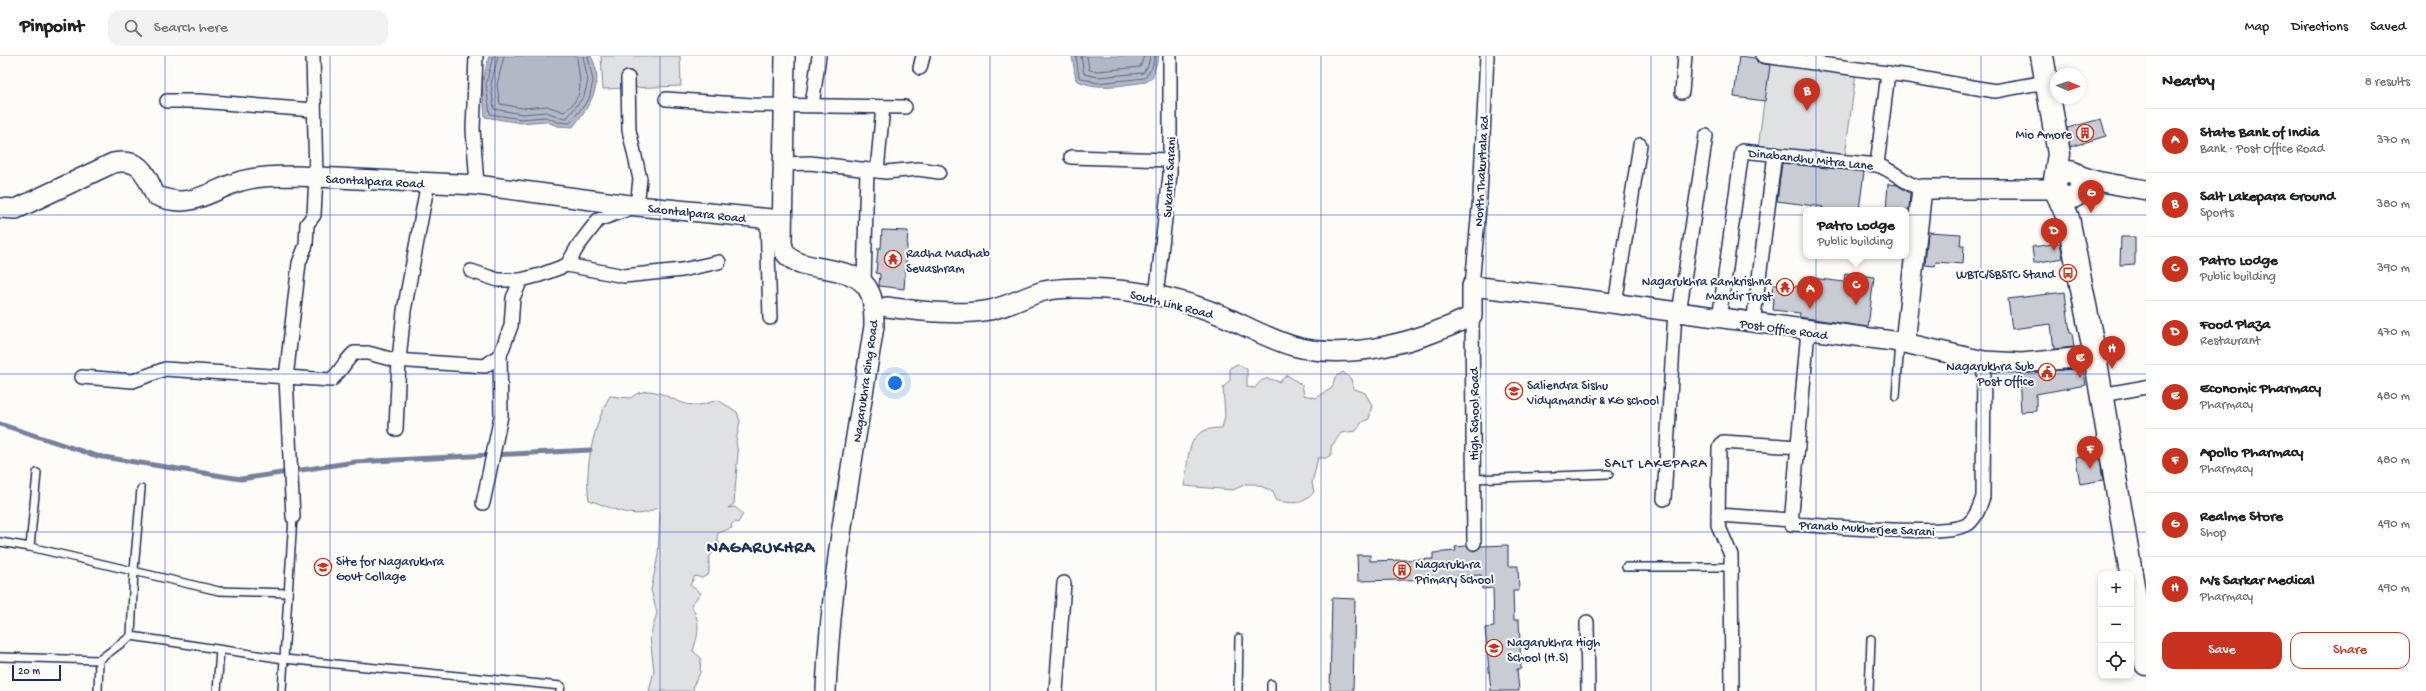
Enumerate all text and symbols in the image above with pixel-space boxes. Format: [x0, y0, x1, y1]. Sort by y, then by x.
search box [108, 10, 388, 46]
text: Pinpoint [20, 16, 84, 39]
icon: search [122, 17, 144, 39]
text: Search here [154, 19, 228, 37]
text: Map [2245, 19, 2269, 36]
text: Directions [2291, 19, 2348, 36]
text: Saved [2370, 19, 2406, 36]
north arrow [2050, 68, 2086, 104]
text: Nearby [2162, 72, 2215, 92]
text: 8 results [2365, 75, 2410, 90]
pin: B [1794, 78, 1820, 111]
street label: North Thakurtala Rd [1472, 114, 1493, 227]
building icon: Mio Amore [2075, 123, 2095, 143]
text: State Bank of India [2200, 124, 2319, 142]
place label: Mio Amore [2015, 128, 2072, 143]
text: A [2171, 133, 2179, 148]
text: 370 m [2377, 133, 2410, 148]
street label: Sukanta Sarani [1161, 136, 1180, 218]
text: Bank · Post Office Road [2200, 142, 2324, 157]
street label: Dinabandhu Mitra Lane [1746, 146, 1874, 175]
street label: Saontalpara Road [325, 172, 426, 193]
pin: G [2078, 180, 2104, 213]
text: Salt Lakepara Ground [2200, 188, 2335, 206]
text: B [2172, 197, 2178, 212]
text: 380 m [2376, 197, 2410, 212]
street label: Saontalpara Road [647, 202, 748, 227]
text: Sports [2200, 206, 2234, 221]
popup [1803, 207, 1909, 259]
text: Patro Lodge [1817, 217, 1895, 235]
pin: D [2041, 218, 2067, 251]
text: Public building [1817, 235, 1893, 250]
place label: Radha Madhab Sevashram [906, 247, 990, 277]
temple icon: Radha Madhab Sevashram [883, 249, 903, 269]
text: Patro Lodge [2200, 252, 2278, 270]
text: C [2171, 261, 2179, 276]
text: 390 m [2377, 261, 2410, 276]
bus stop icon: WBTC/SBSTC Stand [2058, 263, 2078, 283]
place label: WBTC/SBSTC Stand [1956, 268, 2056, 283]
text: Public building [2200, 270, 2276, 285]
pin: C [1843, 272, 1869, 305]
place label: Nagarukhra Ramkrishna Mandir Trust [1642, 275, 1774, 305]
pin: A [1797, 276, 1823, 309]
temple icon: Nagarukhra Ramkrishna Mandir Trust [1775, 277, 1795, 297]
street label: South Link Road [1128, 288, 1216, 323]
text: Food Plaza [2200, 316, 2270, 334]
street label: Post Office Road [1738, 317, 1830, 344]
street label: Nagarukhra Ring Road [850, 318, 883, 443]
text: D [2171, 325, 2179, 340]
text: 470 m [2377, 325, 2410, 340]
text: Restaurant [2200, 334, 2260, 349]
pin: H [2099, 336, 2125, 369]
pin: E [2067, 345, 2093, 378]
place label: Nagarukhra Sub Post Office [1946, 360, 2034, 390]
public building icon: Nagarukhra Sub Post Office [2037, 362, 2057, 382]
street label: High School Road [1468, 366, 1483, 460]
your location [885, 373, 905, 393]
place label: Saliendra Sishu Vidyamandir & KG school [1526, 379, 1659, 409]
text: Economic Pharmacy [2200, 380, 2321, 398]
school or university icon: Saliendra Sishu Vidyamandir & KG school [1504, 381, 1524, 401]
text: E [2171, 389, 2179, 404]
text: 480 m [2377, 389, 2410, 404]
text: Pharmacy [2200, 398, 2253, 413]
pin: F [2077, 436, 2103, 469]
text: Apollo Pharmacy [2200, 444, 2303, 462]
text: F [2172, 453, 2178, 468]
text: 480 m [2377, 453, 2410, 468]
district label: SALT LAKEPARA [1605, 456, 1707, 473]
text: Pharmacy [2200, 462, 2253, 477]
text: Realme Store [2200, 508, 2283, 526]
text: G [2171, 517, 2179, 532]
text: 490 m [2378, 517, 2410, 532]
street label: Pranab Mukherjee Sarani [1798, 518, 1935, 541]
text: Shop [2200, 526, 2226, 541]
district label: NAGARUKHRA [707, 539, 816, 559]
place label: Site for Nagarukhra Govt Collage [336, 555, 445, 585]
school or university icon: Site for Nagarukhra Govt Collage [313, 557, 333, 577]
place label: Nagarukhra Primary School [1414, 558, 1494, 588]
building icon: Nagarukhra Primary School [1392, 560, 1412, 580]
map controls [2098, 571, 2134, 679]
button: + [2098, 571, 2134, 607]
text: M/s Sarkar Medical [2200, 572, 2314, 590]
text: H [2171, 581, 2179, 596]
text: 490 m [2378, 581, 2410, 596]
text: Pharmacy [2200, 590, 2253, 605]
button: − [2098, 607, 2134, 643]
button: Save [2162, 632, 2282, 669]
button: Share [2290, 632, 2410, 669]
place label: Nagarukhra High School (H.S) [1507, 636, 1600, 666]
school or university icon: Nagarukhra High School (H.S) [1484, 638, 1504, 658]
button: locate [2098, 643, 2134, 679]
scale bar [12, 663, 61, 682]
text: 20 m [18, 666, 40, 678]

